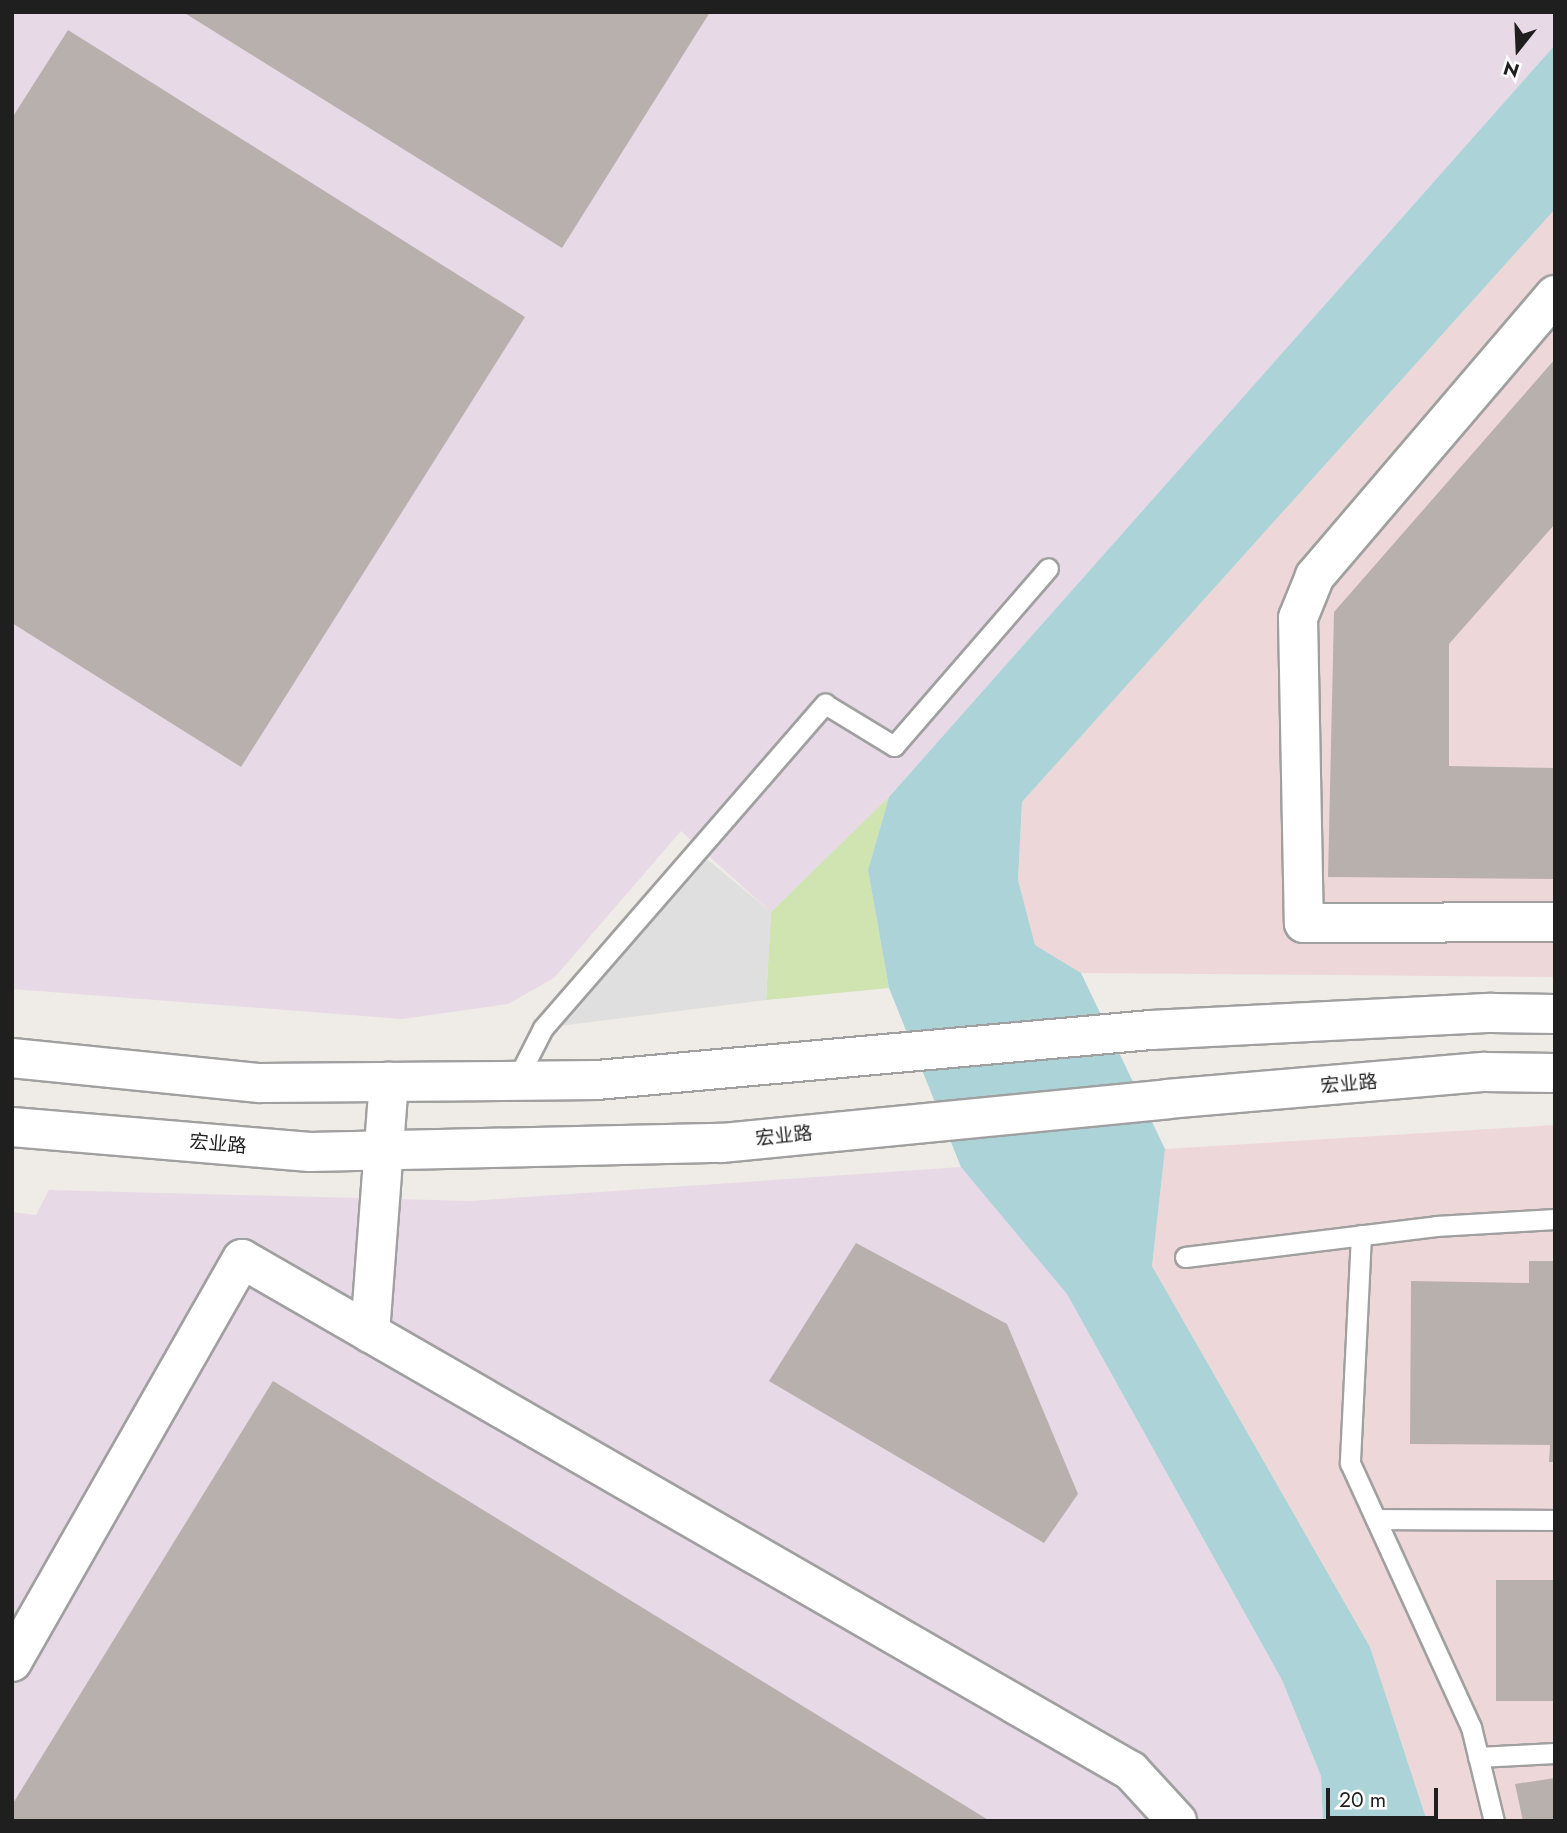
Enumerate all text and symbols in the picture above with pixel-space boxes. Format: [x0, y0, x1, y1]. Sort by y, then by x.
north arrow [1483, 14, 1553, 84]
text: N [1500, 54, 1523, 85]
street label: 宏业路 [1320, 1070, 1378, 1098]
street label: 宏业路 [754, 1122, 814, 1150]
street label: 宏业路 [189, 1130, 247, 1158]
scale bar [1329, 1773, 1441, 1817]
text: 20 m [1339, 1785, 1386, 1815]

